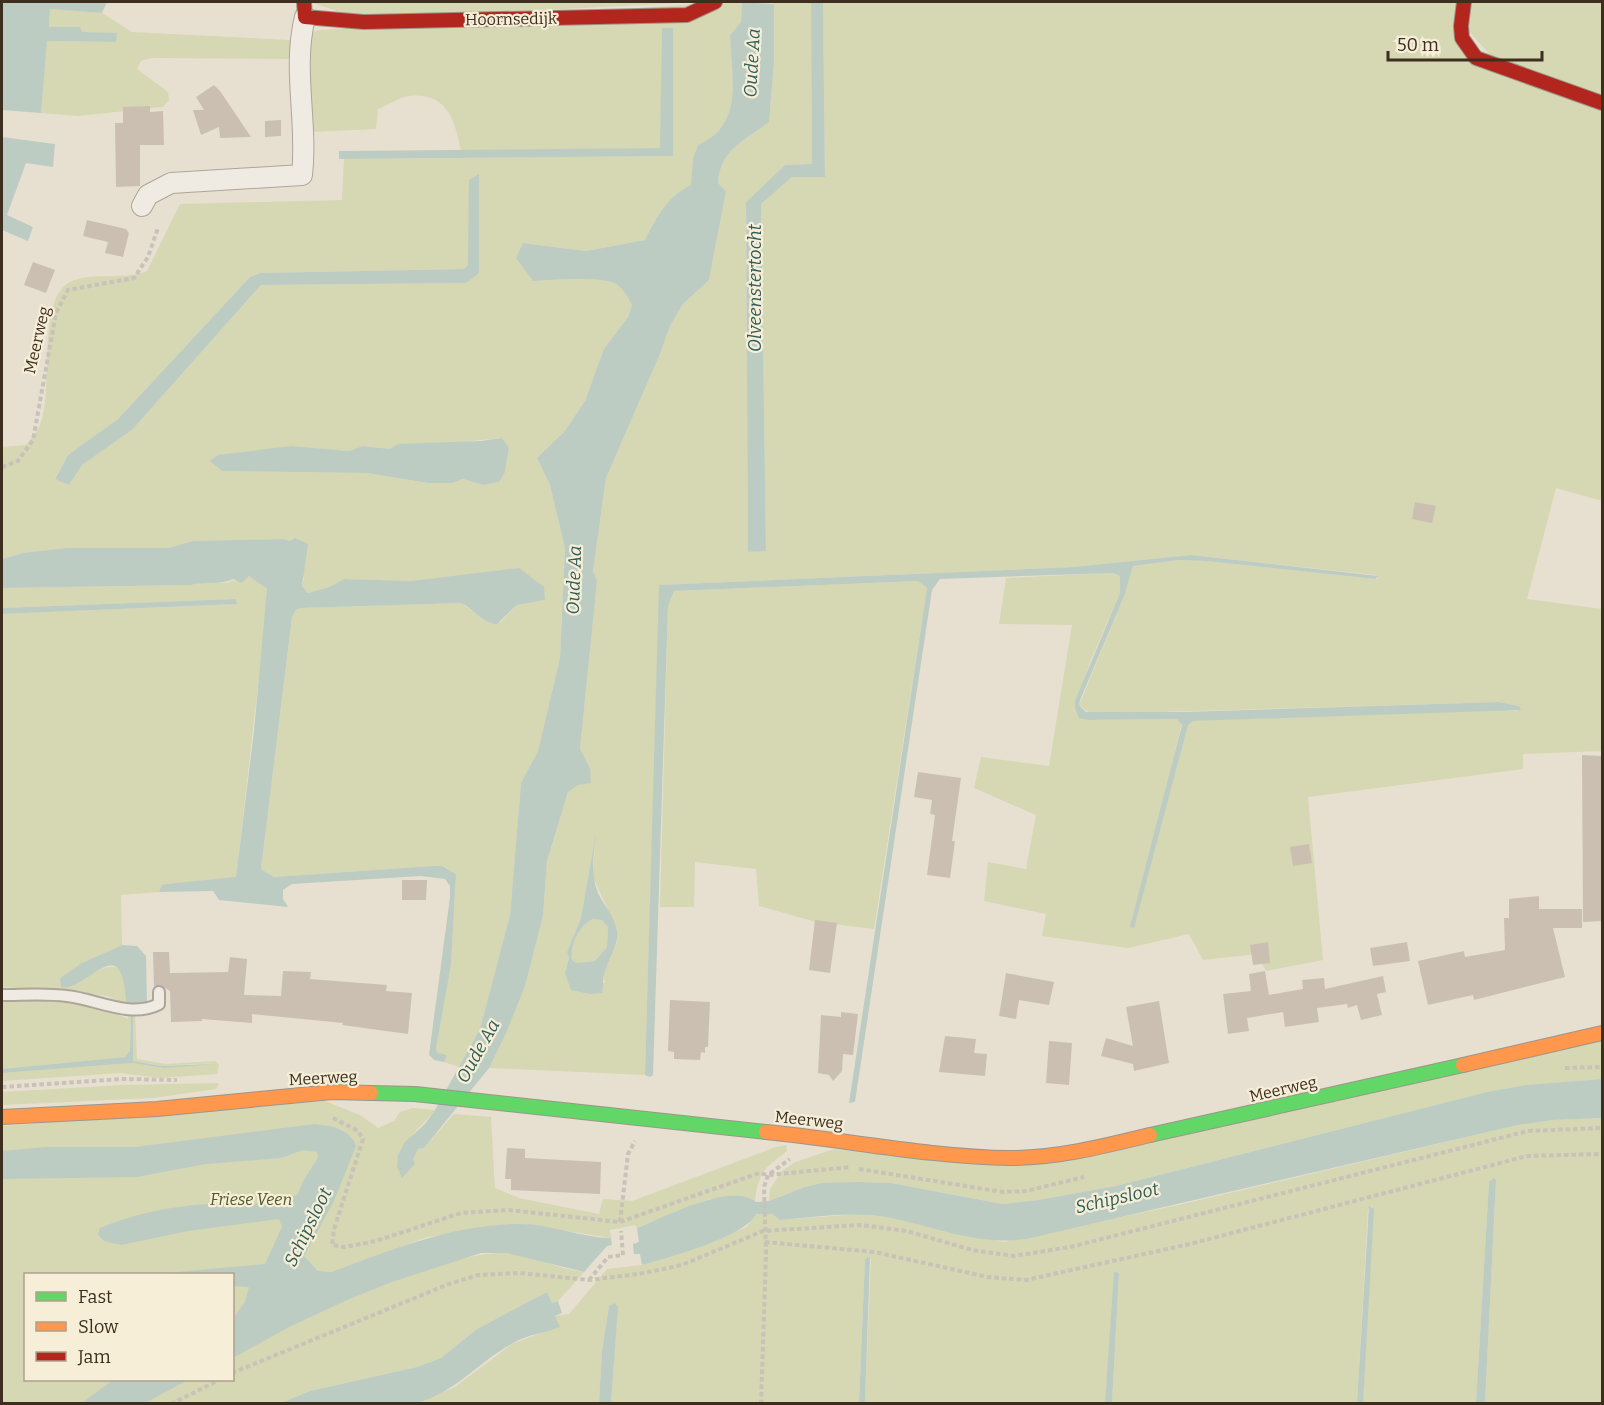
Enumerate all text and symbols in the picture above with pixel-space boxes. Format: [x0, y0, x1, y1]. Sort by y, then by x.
street label: Hoornsedijk [465, 9, 557, 29]
scale bar [1388, 24, 1542, 62]
water label: Oude Aa [739, 28, 765, 98]
text: 50 m [1397, 34, 1439, 56]
water label: Olveenstertocht [744, 223, 766, 352]
street label: Meerweg [20, 304, 54, 376]
water label: Oude Aa [562, 545, 586, 615]
water label: Oude Aa [452, 1015, 504, 1087]
street label: Meerweg [288, 1067, 358, 1089]
street label: Meerweg [1247, 1072, 1319, 1106]
street label: Meerweg [774, 1107, 844, 1133]
water label: Schipsloot [1073, 1178, 1161, 1218]
water label: Schipsloot [280, 1184, 337, 1270]
park label: Friese Veen [210, 1190, 292, 1209]
legend [24, 1273, 234, 1381]
text: Fast [78, 1286, 113, 1308]
text: Slow [78, 1316, 119, 1338]
text: Jam [77, 1346, 111, 1368]

